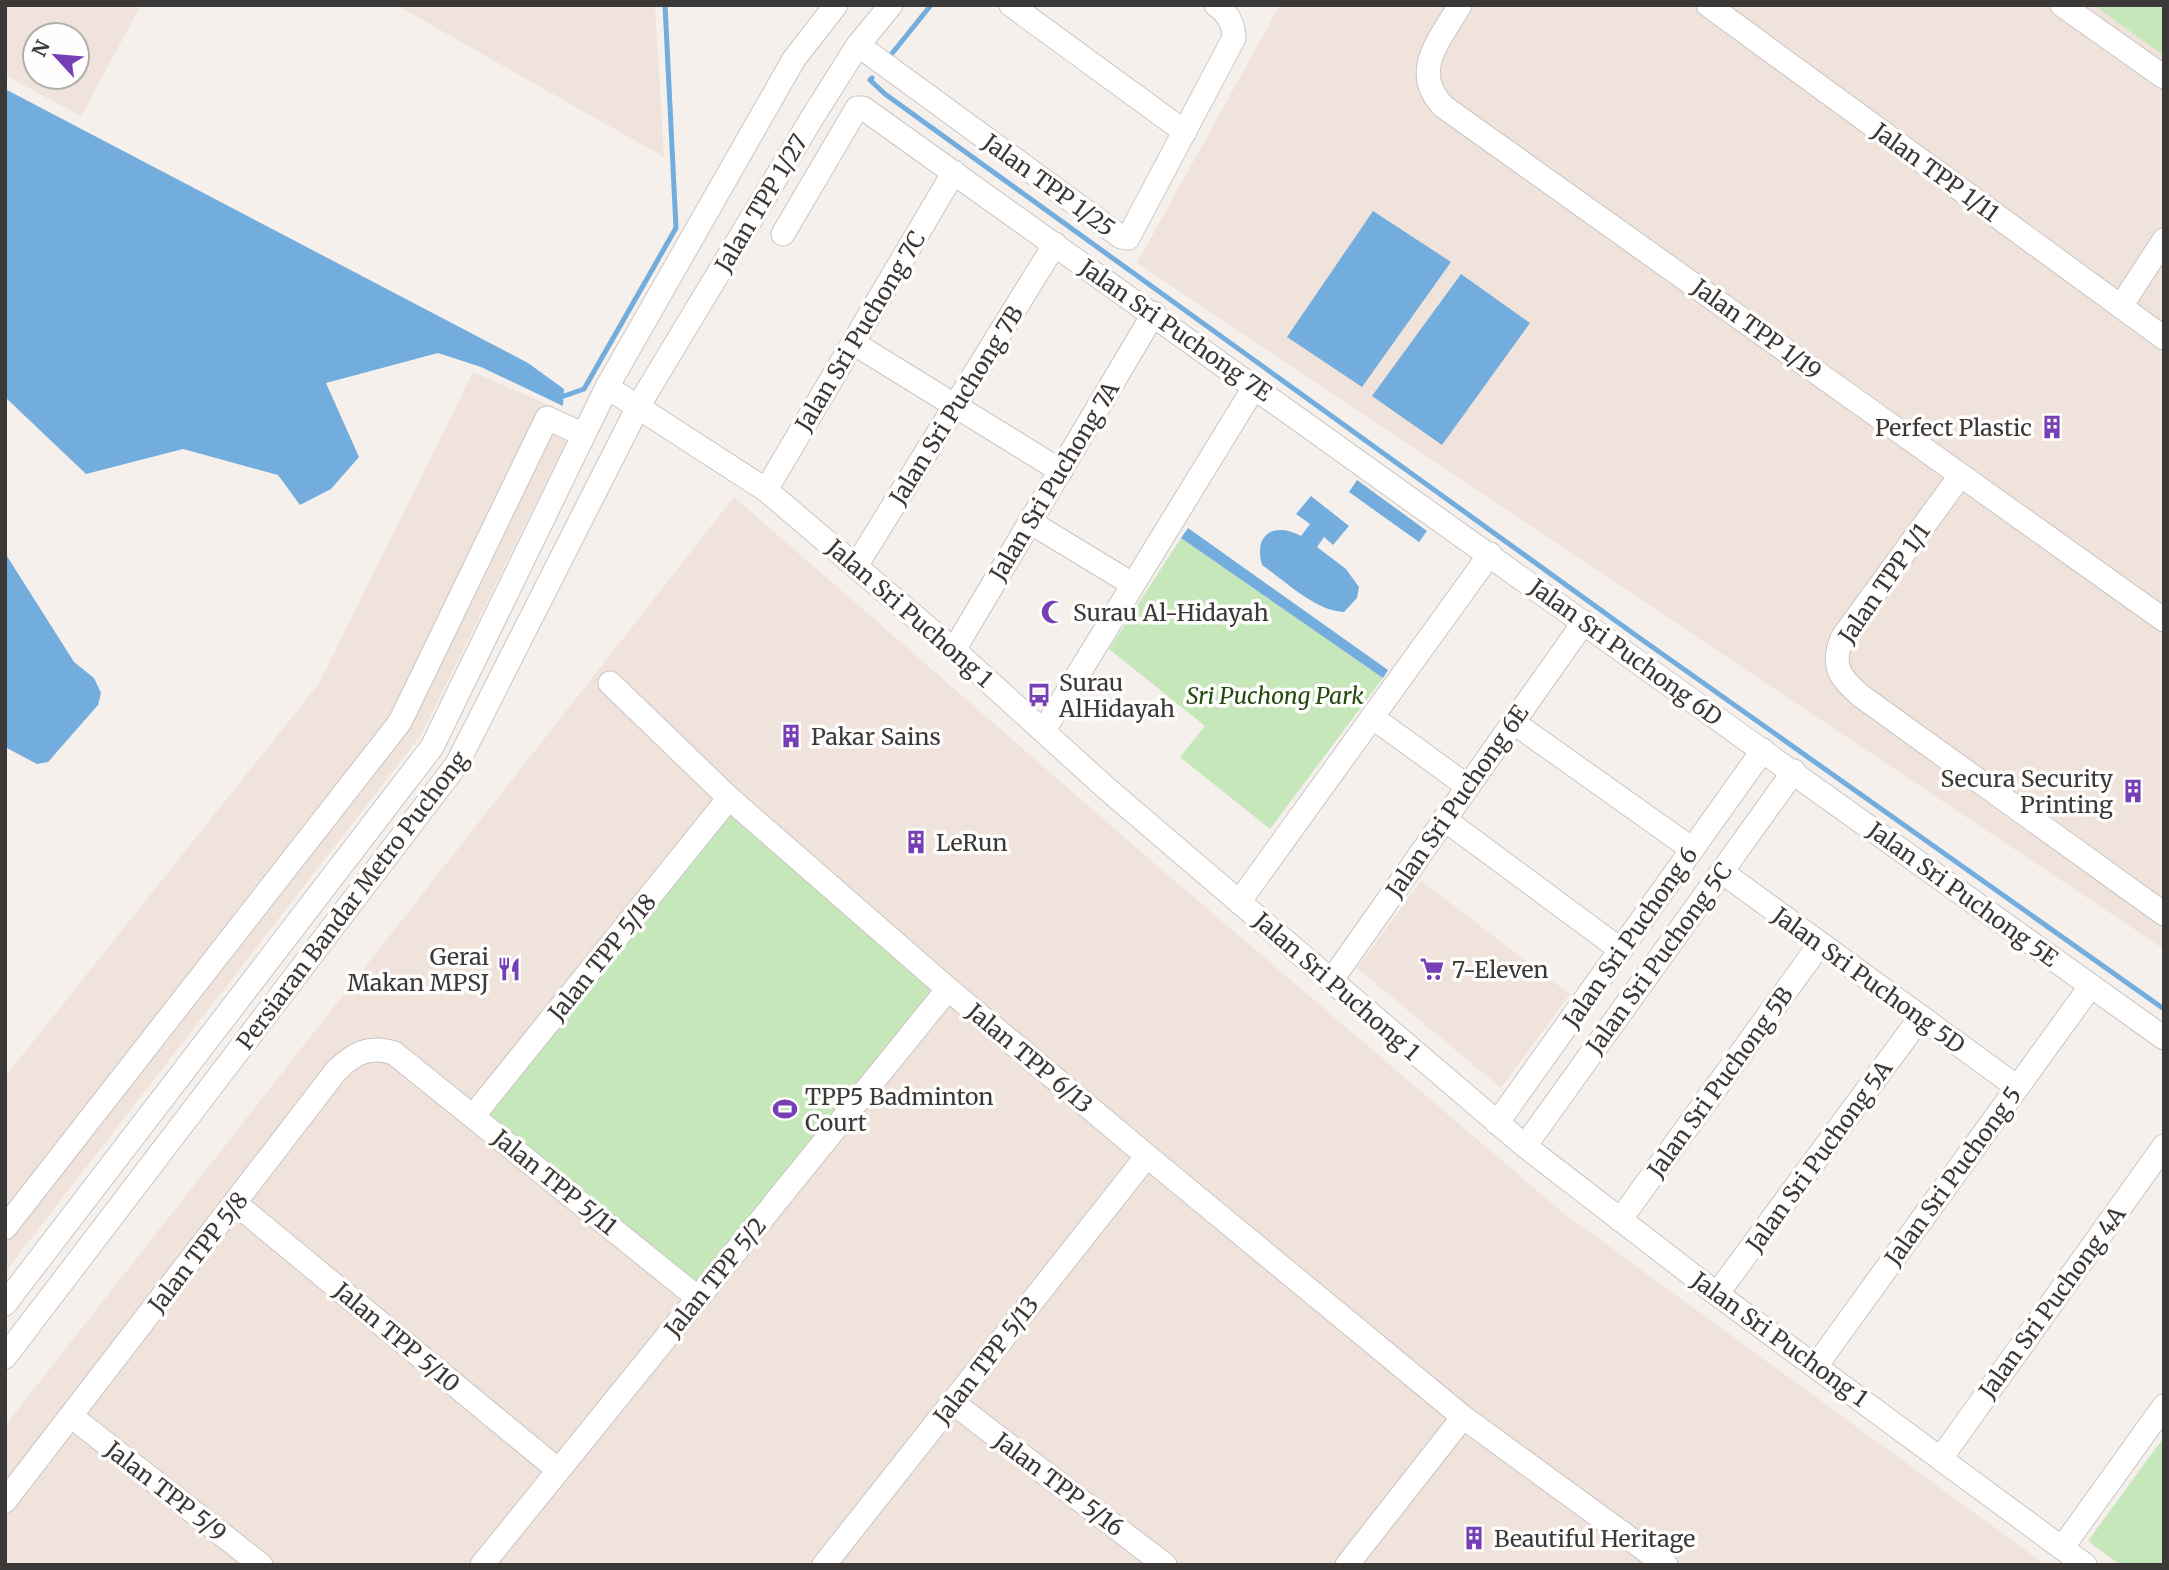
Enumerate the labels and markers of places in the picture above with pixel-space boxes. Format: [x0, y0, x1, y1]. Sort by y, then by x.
place label: Perfect Plastic [1875, 413, 2032, 442]
building icon: Perfect Plastic [2038, 413, 2066, 441]
mosque icon: Surau Al-Hidayah [1039, 598, 1067, 626]
place label: Surau Al-Hidayah [1073, 598, 1269, 627]
place label: Surau AlHidayah [1058, 668, 1175, 723]
bus stop icon: Surau AlHidayah [1025, 681, 1053, 709]
building icon: Pakar Sains [777, 722, 805, 750]
place label: Pakar Sains [811, 722, 941, 751]
place label: Secura Security Printing [1941, 764, 2114, 819]
building icon: Secura Security Printing [2119, 777, 2147, 805]
building icon: LeRun [902, 828, 930, 856]
place label: LeRun [936, 828, 1008, 857]
place label: Gerai Makan MPSJ [347, 942, 489, 997]
restaurant icon: Gerai Makan MPSJ [495, 955, 523, 983]
supermarket icon: 7-Eleven [1418, 955, 1446, 983]
place label: 7-Eleven [1452, 955, 1549, 984]
place label: TPP5 Badminton Court [805, 1082, 994, 1137]
sports icon: TPP5 Badminton Court [771, 1095, 799, 1123]
building icon: Beautiful Heritage [1460, 1524, 1488, 1552]
place label: Beautiful Heritage [1494, 1524, 1695, 1553]

